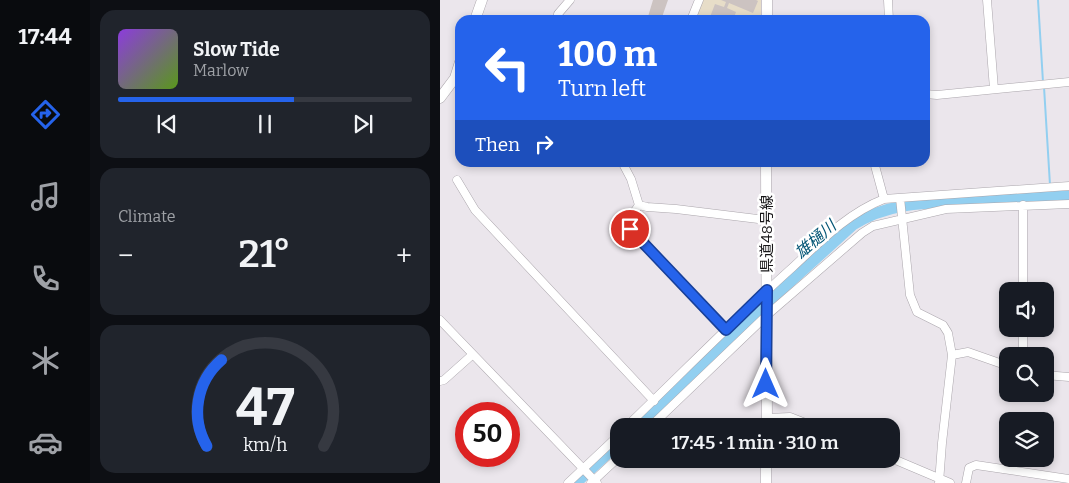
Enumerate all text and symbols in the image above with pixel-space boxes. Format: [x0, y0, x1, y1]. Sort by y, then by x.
text: 17:44 [18, 23, 72, 50]
text: 100 m [558, 33, 657, 75]
icon: left [475, 35, 540, 100]
text: Slow Tide [193, 38, 280, 61]
text: Marlow [193, 61, 249, 80]
text: Turn left [558, 75, 646, 102]
icon: directions [28, 97, 63, 132]
icon: previous [153, 110, 181, 138]
icon: pause [251, 110, 279, 138]
icon: next [349, 110, 377, 138]
icon: right [530, 130, 558, 158]
text: Then [475, 133, 520, 156]
icon: music [28, 179, 63, 214]
street label: 県道48号線 [758, 195, 776, 273]
text: Climate [118, 207, 176, 226]
pin [609, 208, 651, 250]
icon: arrive [616, 215, 644, 243]
water label: 雄樋川 [791, 215, 841, 262]
text: 21° [239, 231, 291, 277]
text: − [118, 239, 133, 272]
text: + [396, 239, 412, 272]
icon: phone [28, 261, 63, 296]
map controls [999, 282, 1054, 467]
button: sound [999, 282, 1054, 337]
icon: climate [28, 343, 63, 378]
button: search [999, 347, 1054, 402]
position arrow [739, 357, 791, 409]
text: 47 [235, 376, 295, 439]
speed limit sign: 50 [455, 402, 520, 467]
button: layers [999, 412, 1054, 467]
icon: car [28, 425, 63, 460]
text: 17:45 · 1 min · 310 m [671, 431, 839, 454]
text: km/h [243, 434, 287, 456]

